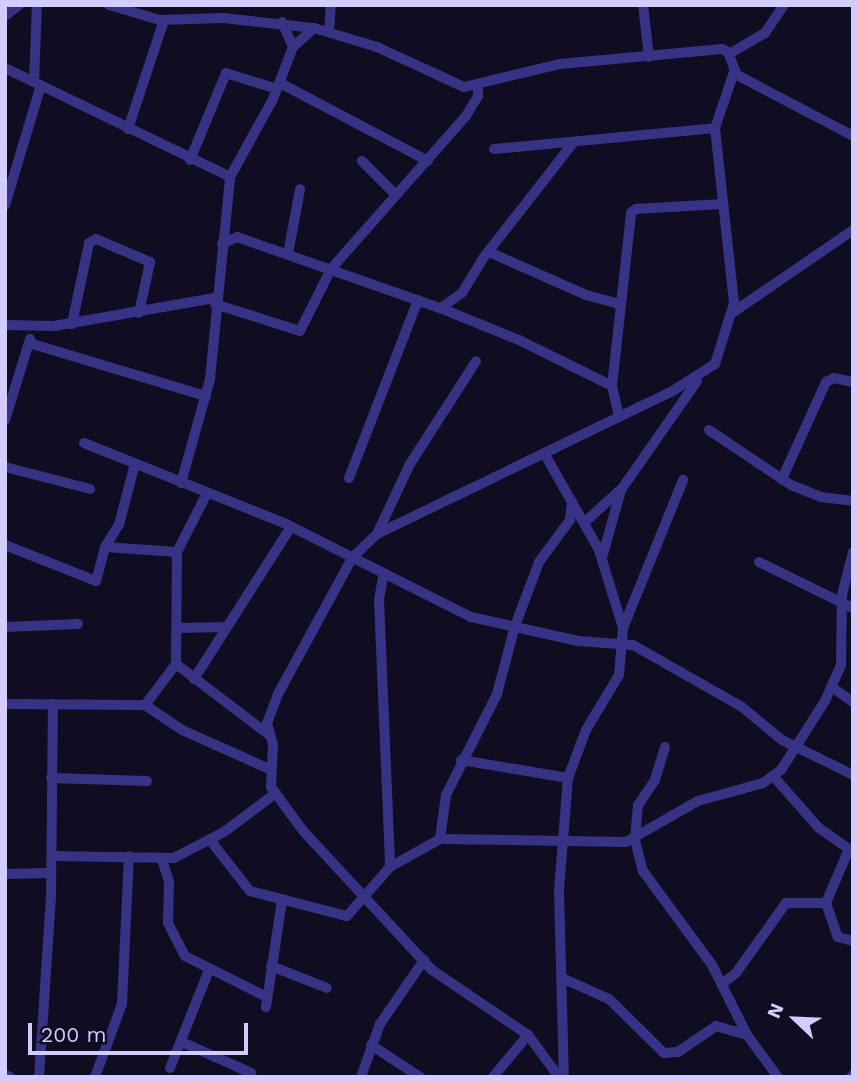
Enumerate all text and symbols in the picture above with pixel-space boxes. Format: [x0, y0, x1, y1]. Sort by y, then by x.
north arrow [760, 984, 830, 1054]
text: N [762, 1000, 789, 1022]
scale bar [32, 1009, 252, 1052]
text: 200 m [41, 1022, 107, 1047]

